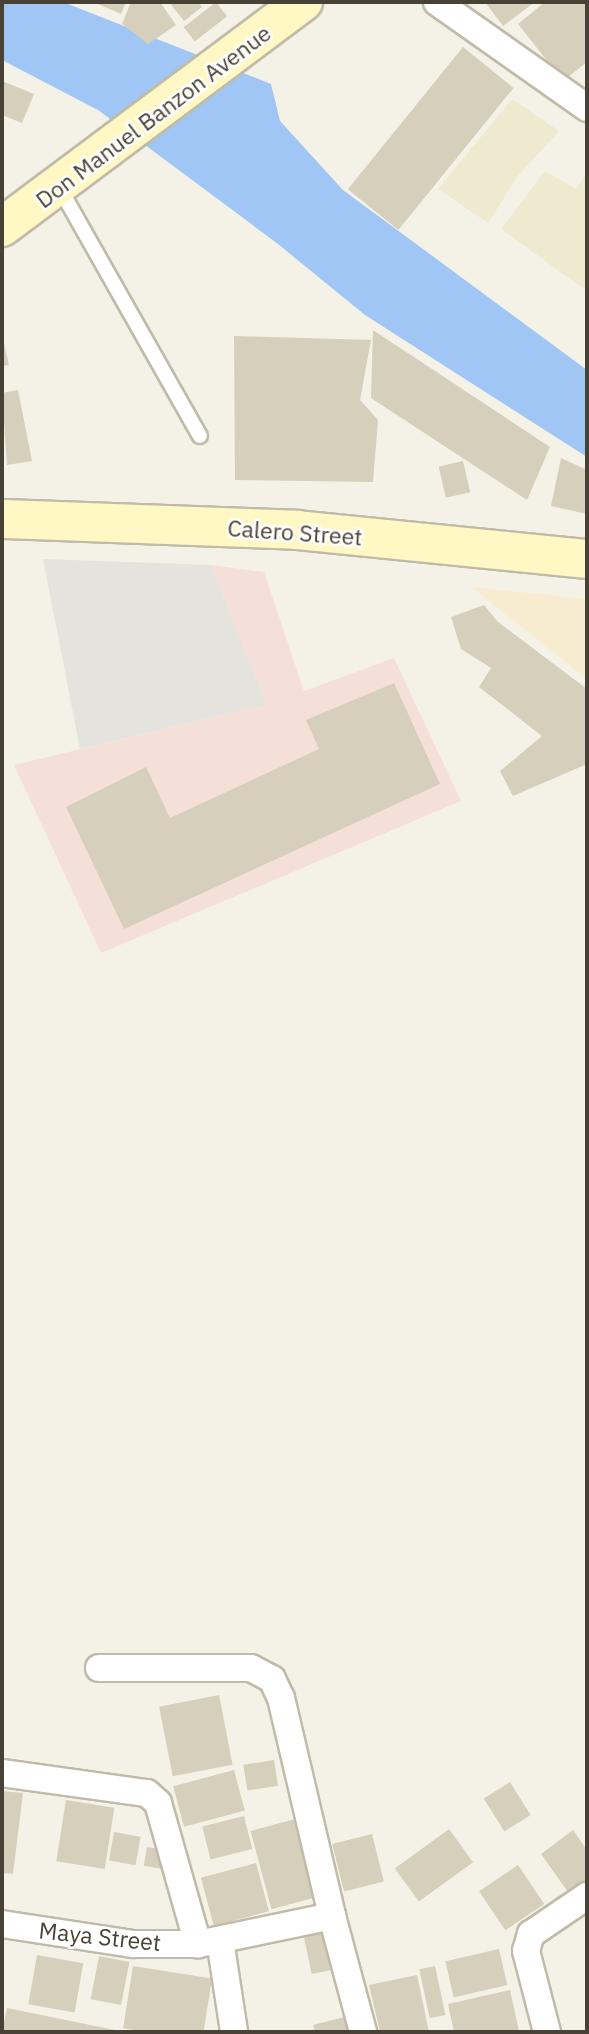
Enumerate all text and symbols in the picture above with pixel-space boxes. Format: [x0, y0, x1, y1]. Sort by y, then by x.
street label: Don Manuel Banzon Avenue [30, 19, 276, 213]
street label: Calero Street [227, 514, 363, 550]
street label: Maya Street [37, 1916, 163, 1956]

